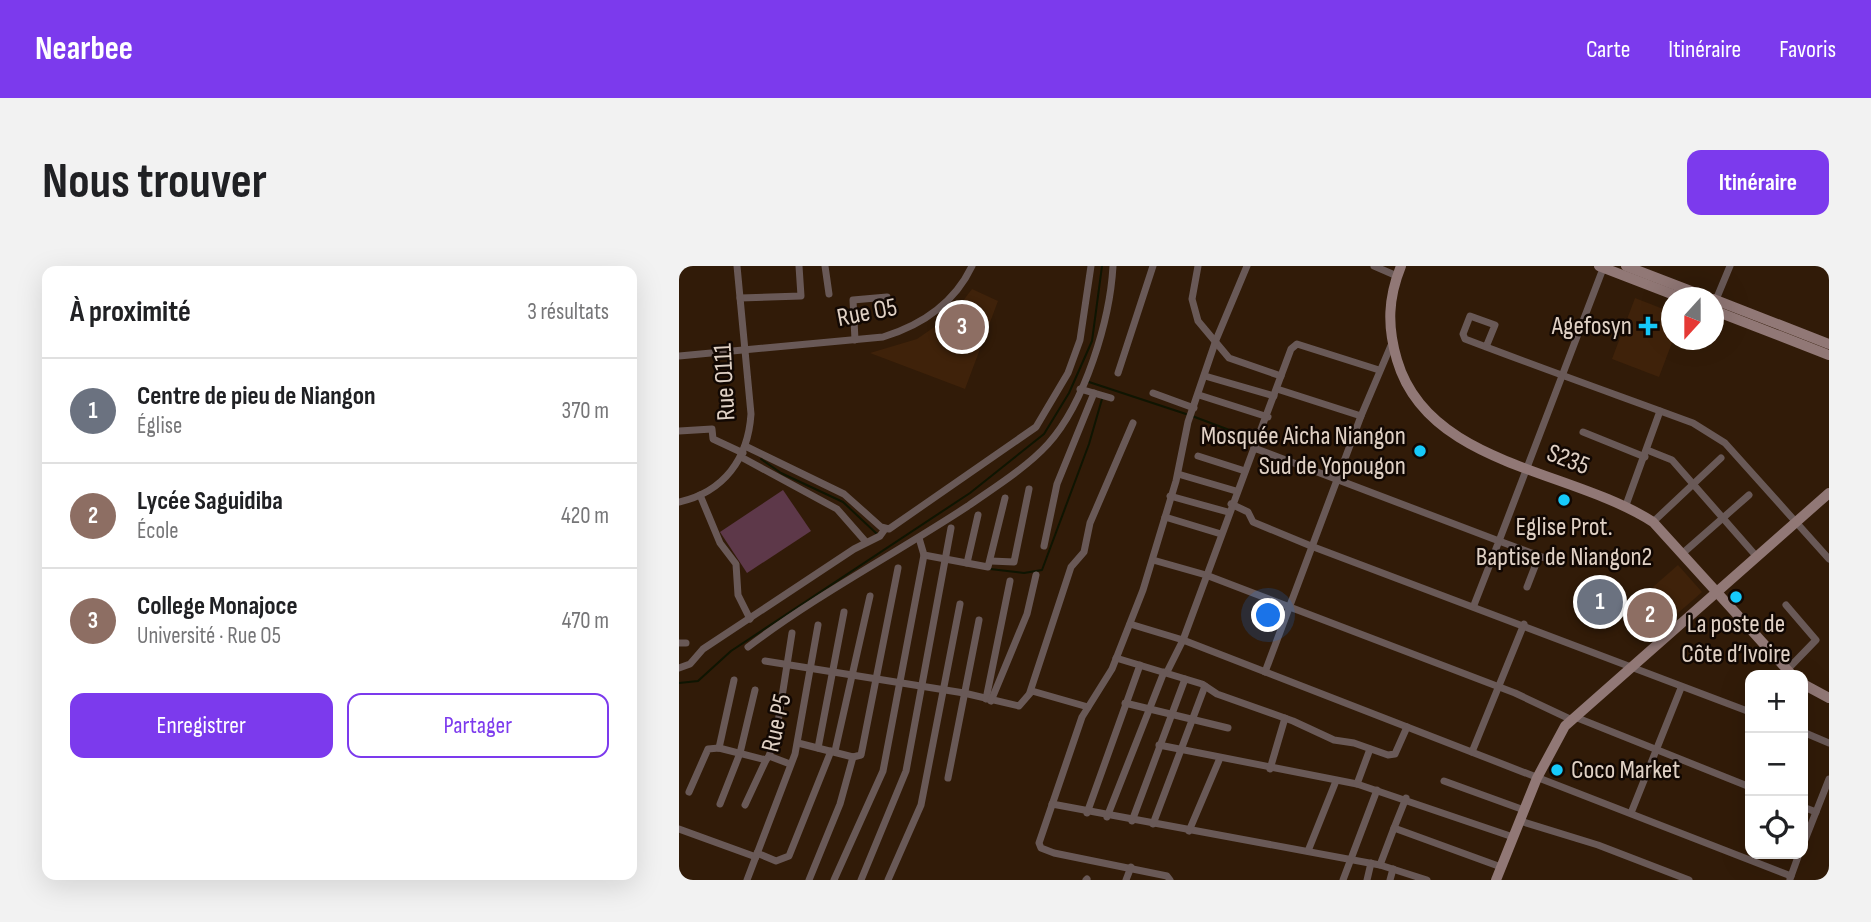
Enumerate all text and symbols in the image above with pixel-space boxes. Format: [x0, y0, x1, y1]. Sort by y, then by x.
text: Nearbee [35, 29, 133, 69]
text: Carte [1586, 35, 1630, 64]
text: Itinéraire [1668, 35, 1741, 64]
text: Favoris [1779, 35, 1836, 64]
button: Itinéraire [1687, 150, 1829, 215]
text: Nous trouver [42, 153, 267, 212]
north arrow [1661, 287, 1724, 350]
street label: Rue O5 [834, 292, 900, 334]
text: À proximité [70, 294, 191, 330]
text: 3 résultats [527, 298, 609, 326]
pin: 3 [939, 301, 985, 353]
place label: Agefosyn [1551, 311, 1632, 342]
marker: Agefosyn [1638, 316, 1658, 336]
street label: Rue O111 [707, 342, 743, 422]
text: Centre de pieu de Niangon [137, 381, 376, 412]
text: 1 [88, 397, 98, 425]
text: 370 m [562, 397, 609, 425]
text: Église [137, 412, 182, 440]
place label: Mosquée Aicha Niangon Sud de Yopougon [1201, 421, 1406, 482]
street label: S235 [1542, 438, 1594, 482]
marker: Mosquée Aicha Niangon Sud de Yopougon [1412, 443, 1428, 459]
text: Lycée Saguidiba [137, 486, 283, 517]
marker: Eglise Prot. Baptise de Niangon2 [1556, 492, 1572, 508]
text: 2 [88, 502, 98, 530]
text: 420 m [561, 502, 609, 530]
place label: Eglise Prot. Baptise de Niangon2 [1476, 512, 1652, 573]
text: École [137, 517, 179, 545]
pin: 1 [1577, 576, 1623, 628]
pin: 2 [1627, 589, 1673, 641]
marker: La poste de Côte d’Ivoire [1728, 589, 1744, 605]
text: College Monajoce [137, 591, 298, 622]
your location [1251, 598, 1285, 632]
text: 3 [88, 607, 98, 635]
text: 470 m [562, 607, 609, 635]
place label: La poste de Côte d’Ivoire [1681, 609, 1791, 670]
text: Université · Rue O5 [137, 622, 281, 650]
map controls [1745, 670, 1808, 859]
button: + [1745, 670, 1808, 733]
street label: Rue P5 [755, 691, 799, 755]
button: Enregistrer [70, 693, 333, 758]
button: Partager [347, 693, 609, 758]
button: − [1745, 733, 1808, 796]
place label: Coco Market [1571, 755, 1680, 786]
marker: Coco Market [1549, 762, 1565, 778]
button: locate [1745, 796, 1808, 859]

